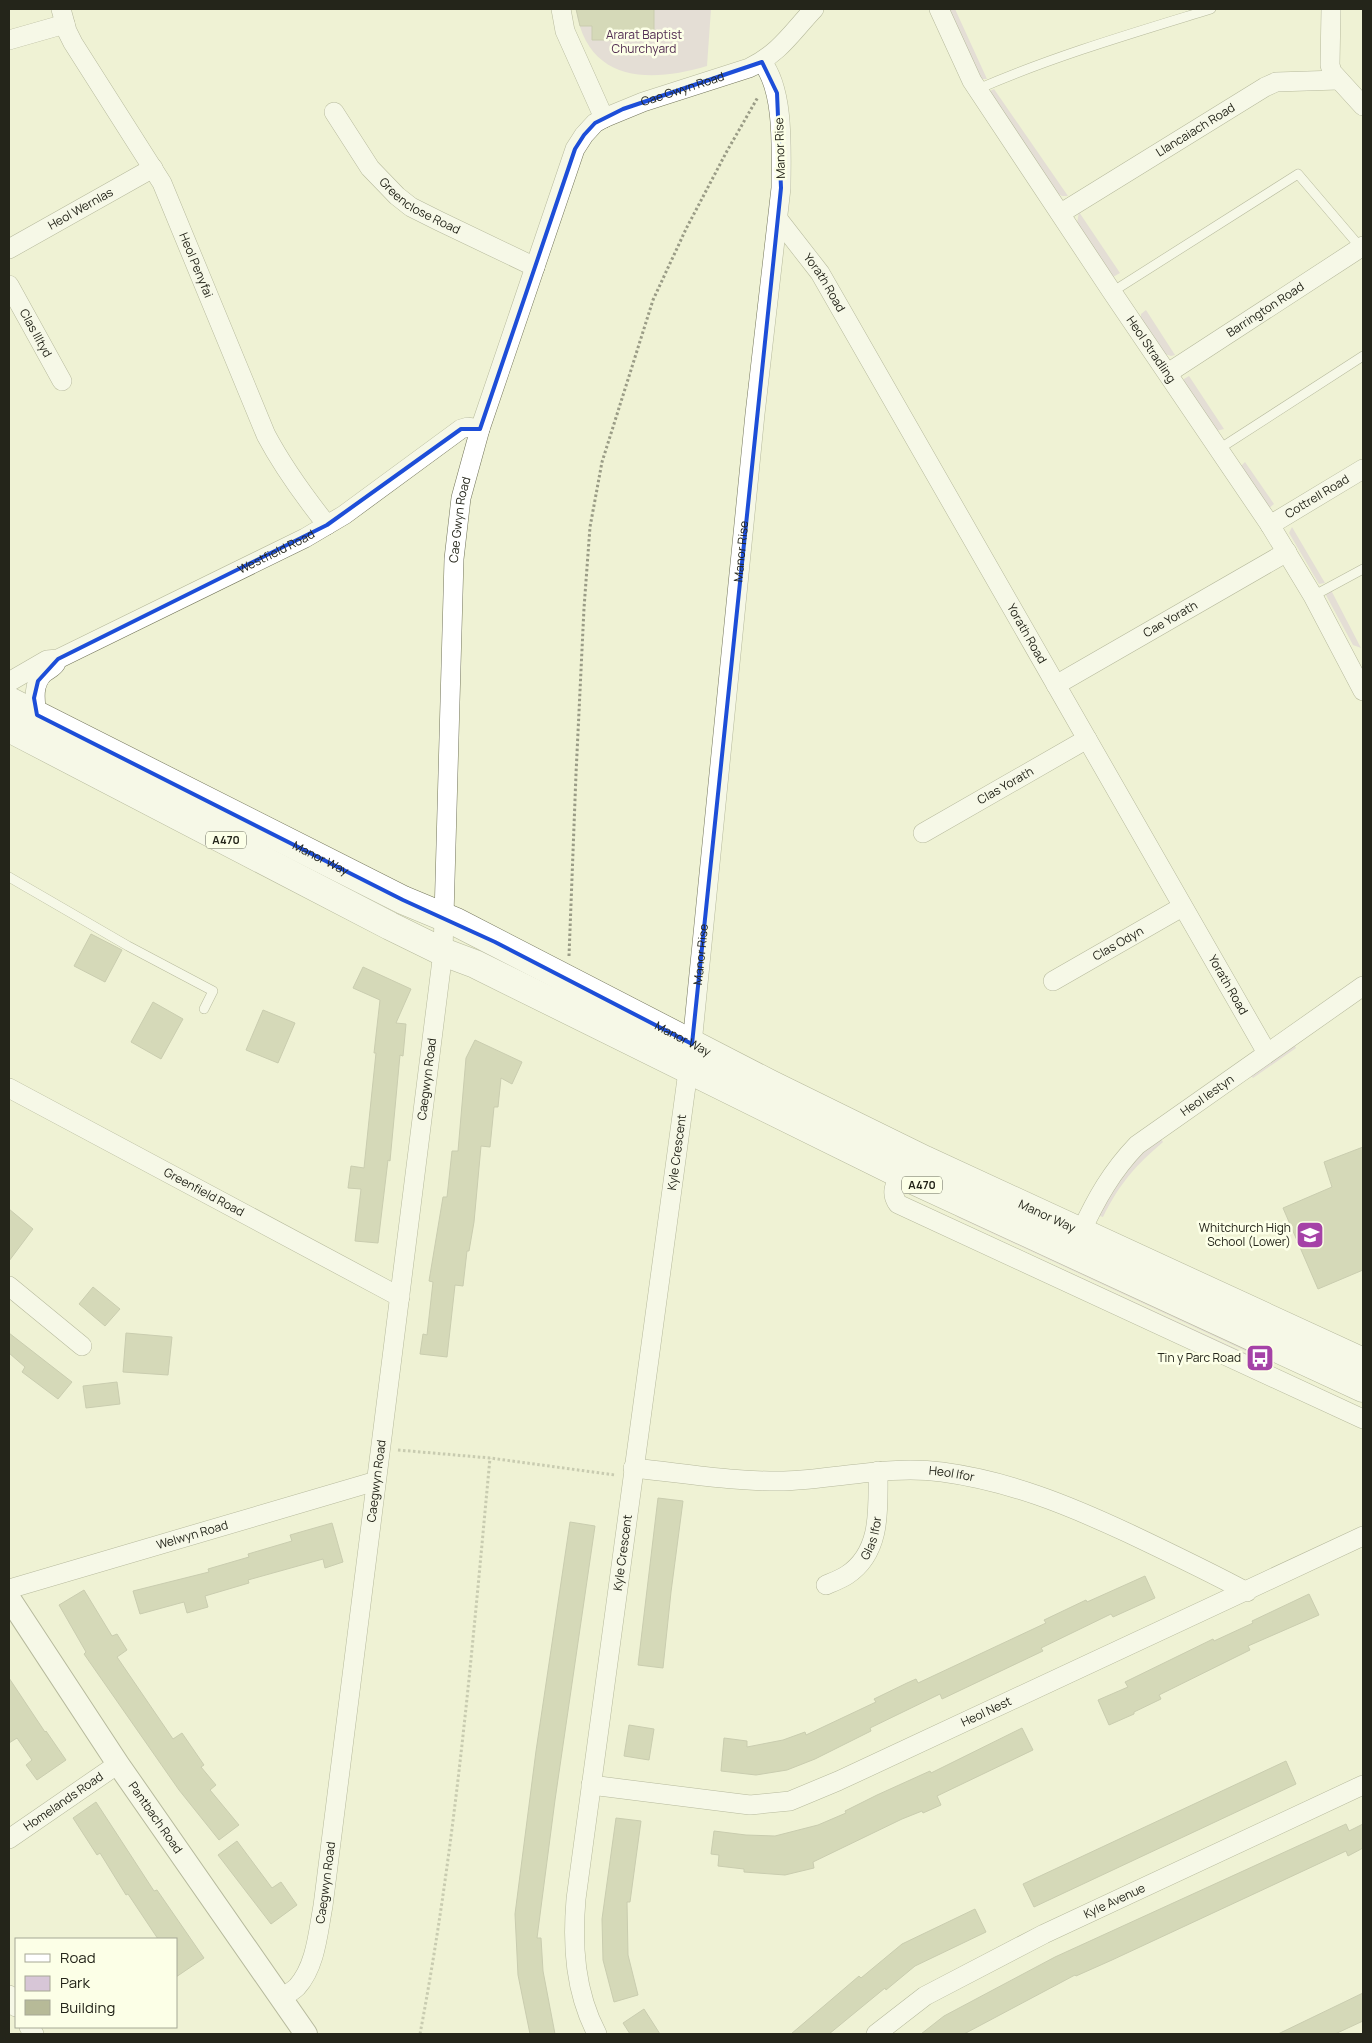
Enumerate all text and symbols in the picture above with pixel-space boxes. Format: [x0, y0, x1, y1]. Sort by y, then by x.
park label: Ararat Baptist Churchyard [606, 26, 682, 57]
street label: Cae Gwyn Road [639, 67, 726, 110]
street label: Llancaiach Road [1152, 99, 1238, 160]
street label: Manor Rise [770, 117, 789, 179]
street label: Greenclose Road [376, 174, 463, 238]
street label: Heol Wernlas [45, 183, 116, 234]
street label: Heol Penyfai [175, 230, 217, 300]
street label: Yorath Road [800, 250, 850, 315]
street label: Barrington Road [1223, 278, 1307, 341]
street label: Clas Illtyd [16, 306, 56, 360]
street label: Heol Stradling [1123, 312, 1180, 386]
street label: Cottrell Road [1281, 470, 1352, 522]
street label: Cae Gwyn Road [445, 475, 474, 564]
street label: Manor Rise [729, 520, 752, 583]
street label: Westfield Road [235, 525, 318, 578]
street label: Cae Yorath [1140, 596, 1200, 641]
street label: Yorath Road [1003, 600, 1051, 666]
street label: Clas Yorath [974, 762, 1036, 808]
road number: A470 [206, 832, 246, 848]
street label: Manor Way [290, 837, 352, 880]
street label: Clas Odyn [1089, 922, 1146, 965]
street label: Manor Rise [689, 923, 712, 986]
street label: Yorath Road [1205, 952, 1252, 1018]
street label: Manor Way [652, 1017, 715, 1060]
street label: Caegwyn Road [413, 1037, 440, 1121]
street label: Heol Iestyn [1177, 1070, 1237, 1120]
street label: Kyle Crescent [663, 1113, 690, 1191]
street label: Greenfield Road [161, 1163, 247, 1220]
road number: A470 [902, 1176, 942, 1194]
street label: Manor Way [1016, 1195, 1079, 1237]
place label: Whitchurch High School (Lower) [1199, 1219, 1291, 1250]
school or university icon: Whitchurch High School (Lower) [1295, 1220, 1325, 1250]
bus stop icon: Tin y Parc Road [1245, 1343, 1275, 1373]
place label: Tin y Parc Road [1157, 1349, 1241, 1366]
street label: Caegwyn Road [362, 1439, 390, 1523]
street label: Heol Ifor [928, 1462, 977, 1486]
street label: Kyle Crescent [609, 1513, 636, 1592]
street label: Glas Ifor [856, 1515, 885, 1563]
street label: Welwyn Road [154, 1516, 230, 1553]
street label: Heol Nest [958, 1692, 1014, 1730]
street label: Homelands Road [20, 1768, 106, 1835]
street label: Pantbach Road [125, 1778, 187, 1857]
street label: Caegwyn Road [311, 1841, 339, 1925]
street label: Kyle Avenue [1081, 1879, 1148, 1922]
legend [15, 1938, 178, 2028]
text: Road [60, 1947, 96, 1968]
text: Park [60, 1972, 90, 1993]
text: Building [60, 1997, 115, 2018]

